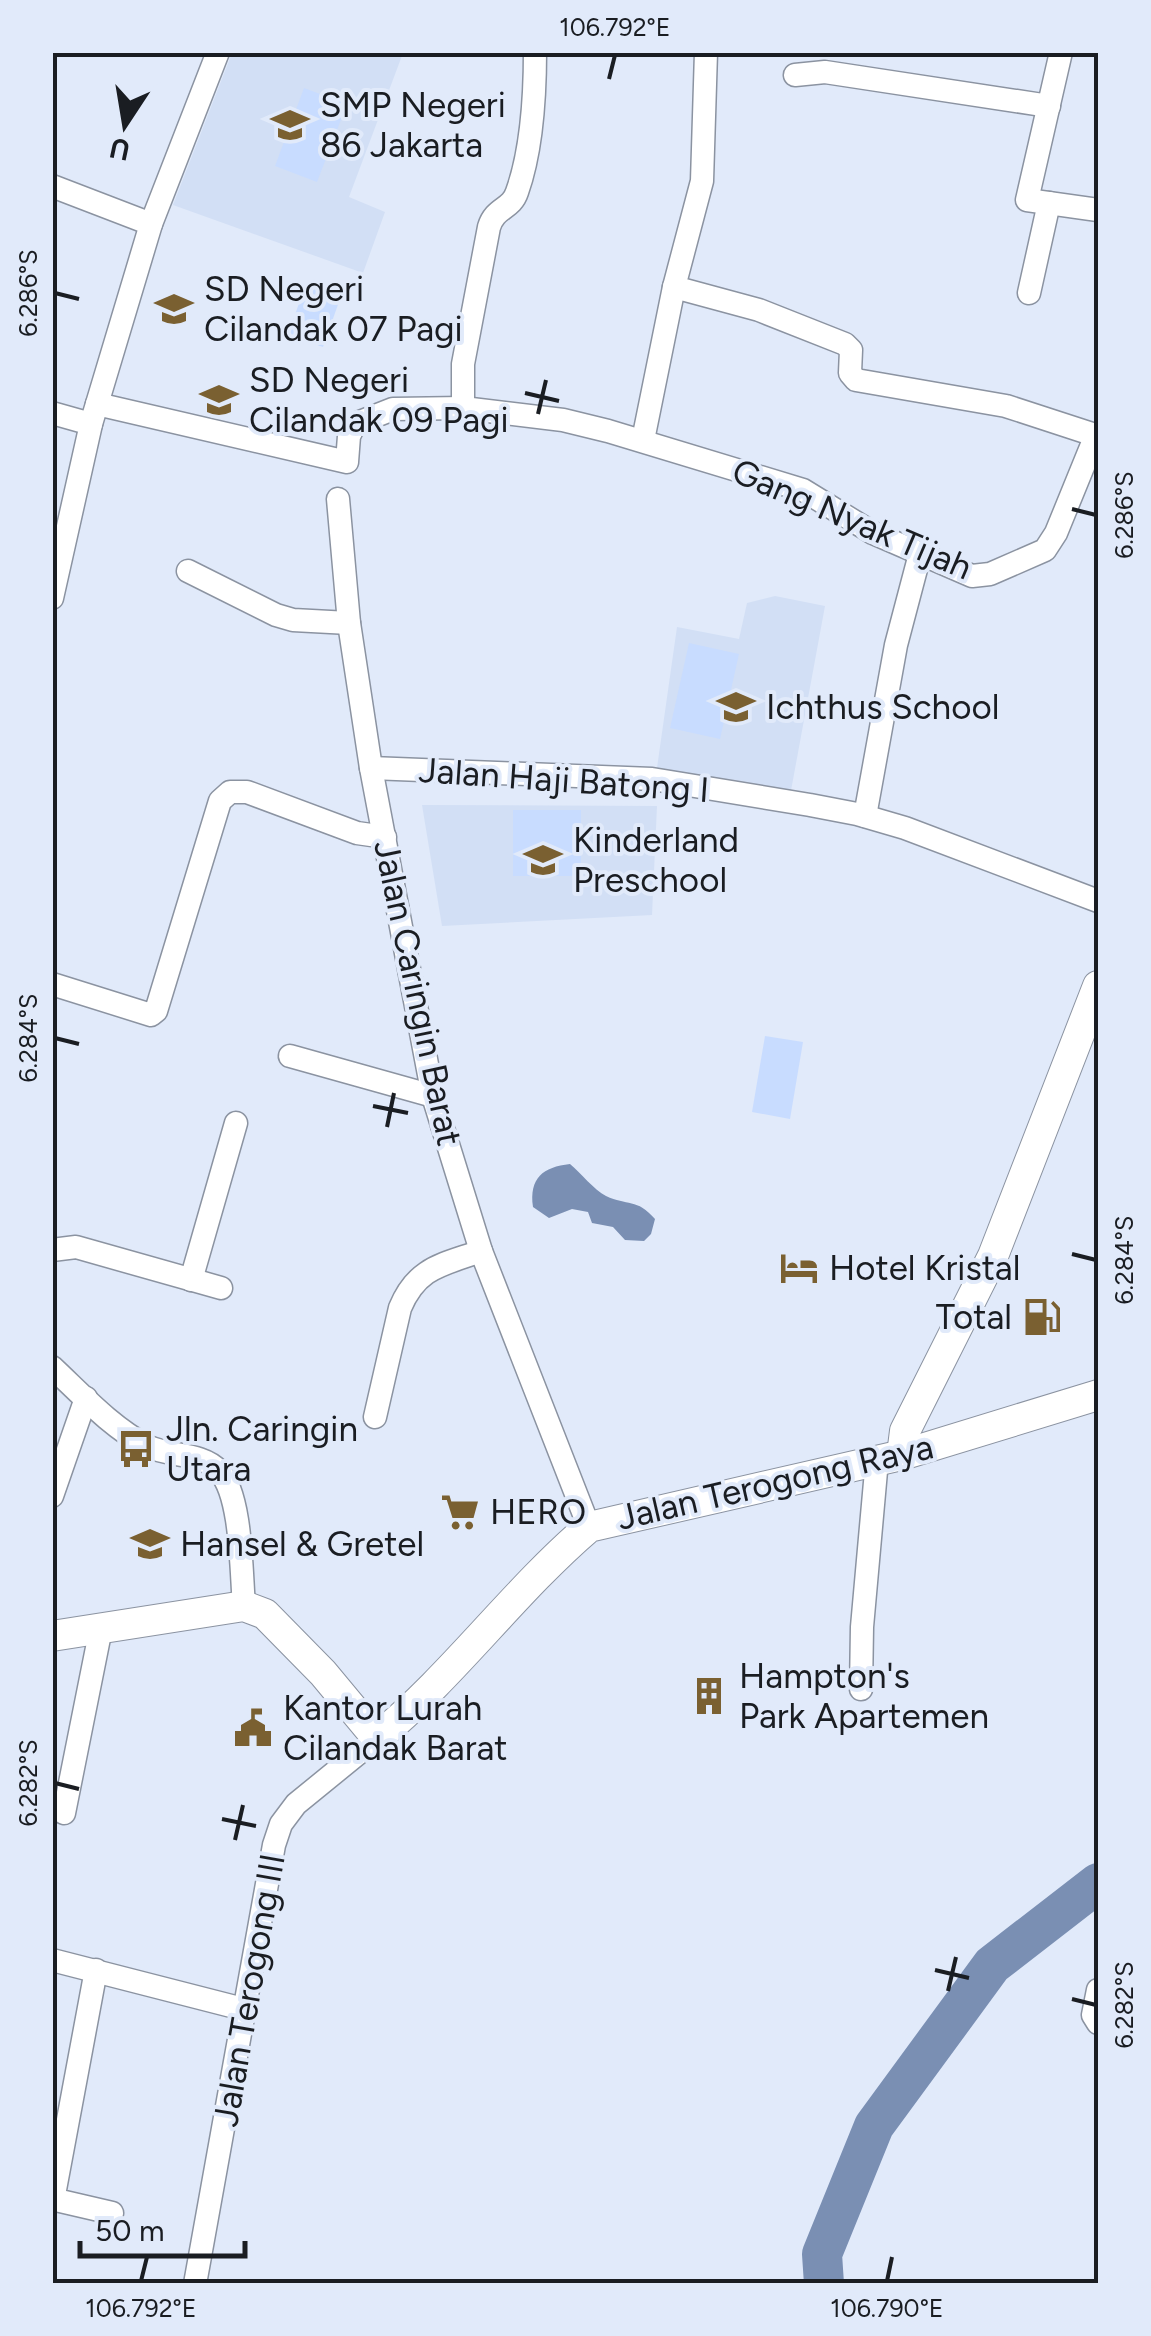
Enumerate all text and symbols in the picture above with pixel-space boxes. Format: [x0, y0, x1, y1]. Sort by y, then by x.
text: 106.792°E [559, 12, 671, 42]
north arrow [75, 75, 175, 175]
place label: SMP Negeri 86 Jakarta [320, 84, 506, 166]
school or university icon: SMP Negeri 86 Jakarta [269, 104, 311, 146]
text: U [107, 131, 133, 168]
text: 6.286°S [13, 249, 43, 337]
place label: SD Negeri Cilandak 07 Pagi [204, 268, 463, 350]
school or university icon: SD Negeri Cilandak 07 Pagi [153, 288, 195, 330]
place label: SD Negeri Cilandak 09 Pagi [249, 359, 509, 441]
school or university icon: SD Negeri Cilandak 09 Pagi [198, 379, 240, 421]
street label: Gang Nyak Tijah [726, 450, 978, 588]
text: 6.286°S [1109, 471, 1139, 559]
school or university icon: Ichthus School [715, 686, 757, 728]
place label: Ichthus School [766, 686, 999, 728]
street label: Jalan Haji Batong I [417, 749, 711, 811]
place label: Kinderland Preschool [573, 819, 739, 901]
street label: Jalan Caringin Barat [365, 836, 471, 1150]
school or university icon: Kinderland Preschool [522, 839, 564, 881]
text: 6.284°S [13, 994, 43, 1082]
text: 6.284°S [1109, 1216, 1139, 1304]
hotel icon: Hotel Kristal [778, 1247, 820, 1289]
place label: Hotel Kristal [829, 1247, 1020, 1289]
place label: Total [936, 1296, 1012, 1338]
fuel station icon: Total [1021, 1296, 1063, 1338]
place label: Jln. Caringin Utara [166, 1408, 358, 1490]
street label: Jalan Terogong Raya [613, 1425, 937, 1539]
bus stop icon: Jln. Caringin Utara [115, 1428, 157, 1470]
supermarket icon: HERO [439, 1491, 481, 1533]
place label: HERO [490, 1491, 586, 1533]
school or university icon: Hansel & Gretel [129, 1523, 171, 1565]
place label: Hansel & Gretel [180, 1523, 424, 1565]
place label: Hampton's Park Apartemen [739, 1655, 989, 1737]
building icon: Hampton's Park Apartemen [688, 1675, 730, 1717]
place label: Kantor Lurah Cilandak Barat [283, 1687, 508, 1769]
public building icon: Kantor Lurah Cilandak Barat [232, 1707, 274, 1749]
text: 6.282°S [13, 1739, 43, 1827]
street label: Jalan Terogong III [204, 1850, 294, 2130]
text: 6.282°S [1109, 1961, 1139, 2049]
scale bar [80, 2196, 245, 2258]
text: 50 m [95, 2212, 164, 2249]
text: 106.792°E [85, 2293, 197, 2323]
text: 106.790°E [830, 2293, 944, 2323]

